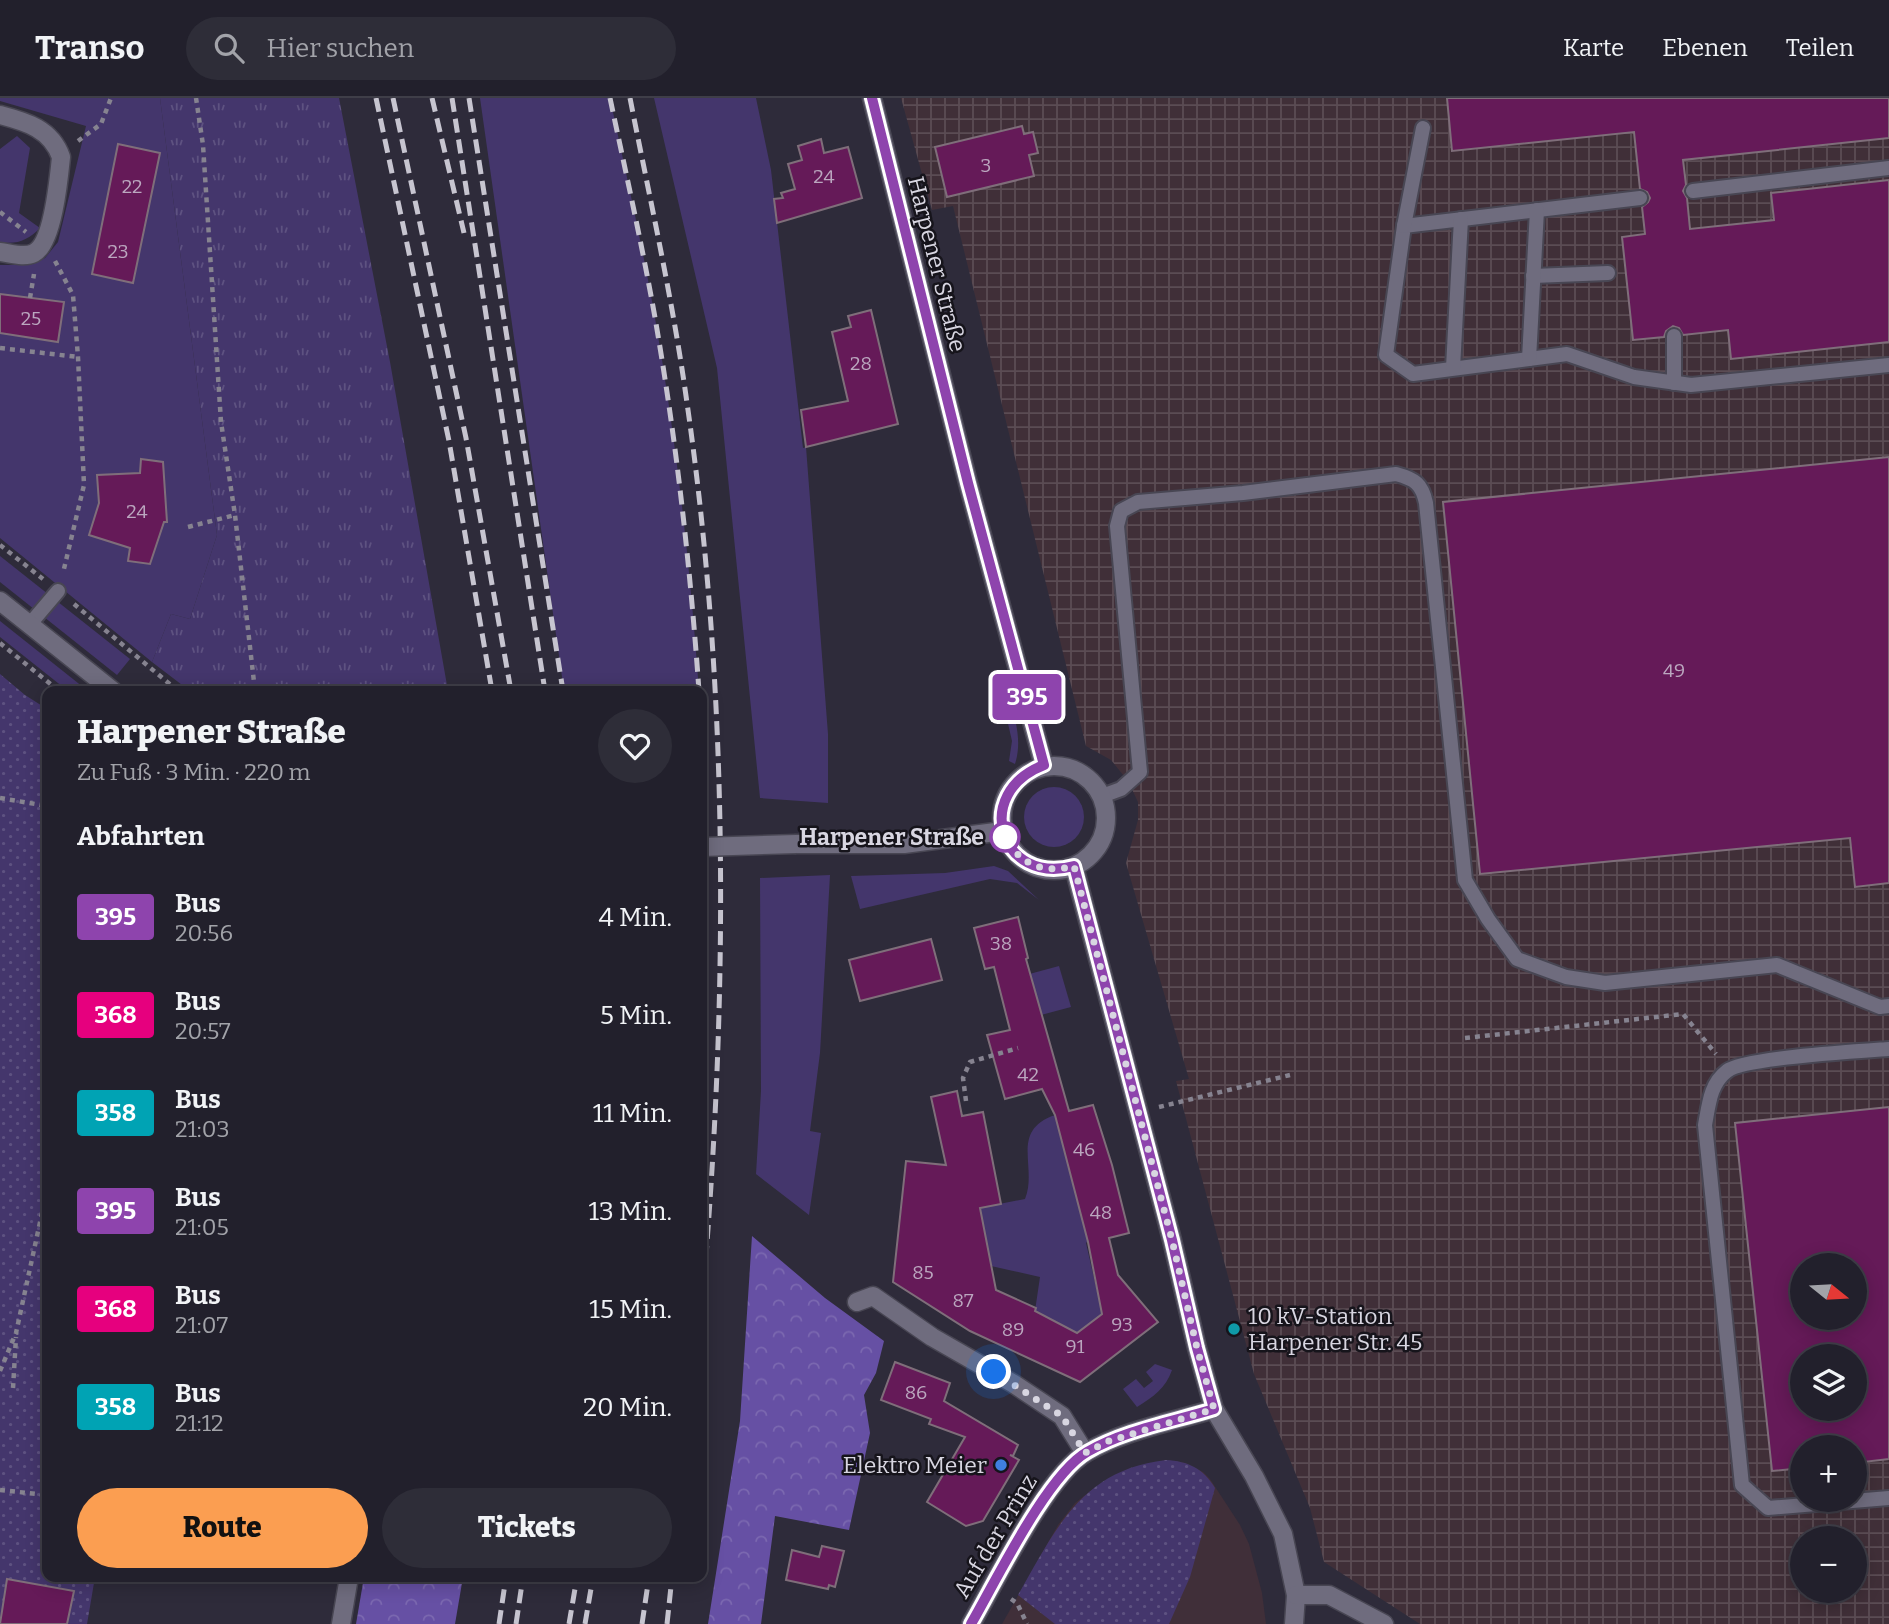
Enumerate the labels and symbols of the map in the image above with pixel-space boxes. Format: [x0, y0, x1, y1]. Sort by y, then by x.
house number: 3 [981, 154, 991, 177]
house number: 24 [813, 165, 835, 188]
street label: Harpener Straße [902, 173, 972, 355]
house number: 22 [122, 175, 142, 198]
house number: 23 [107, 240, 129, 263]
house number: 25 [21, 307, 41, 330]
house number: 28 [850, 352, 872, 375]
house number: 24 [126, 500, 148, 523]
house number: 49 [1663, 659, 1685, 682]
line badge: 395 [987, 674, 1067, 720]
marker: Harpener Straße [990, 822, 1020, 852]
place label: Harpener Straße [799, 823, 984, 851]
house number: 38 [990, 932, 1012, 955]
house number: 42 [1017, 1063, 1039, 1086]
house number: 46 [1073, 1138, 1095, 1161]
house number: 48 [1090, 1201, 1112, 1224]
north arrow [1790, 1253, 1867, 1330]
house number: 85 [912, 1261, 934, 1284]
house number: 87 [953, 1289, 974, 1312]
place label: 10 kV-Station Harpener Str. 45 [1248, 1302, 1422, 1356]
house number: 93 [1111, 1313, 1133, 1336]
house number: 89 [1002, 1318, 1024, 1341]
marker: 10 kV-Station Harpener Str. 45 [1226, 1321, 1242, 1337]
house number: 91 [1066, 1335, 1085, 1358]
your location [976, 1354, 1011, 1389]
house number: 86 [905, 1381, 927, 1404]
place label: Elektro Meier [843, 1451, 987, 1479]
marker: Elektro Meier [993, 1457, 1009, 1473]
street label: Auf der Prinz [947, 1469, 1043, 1603]

